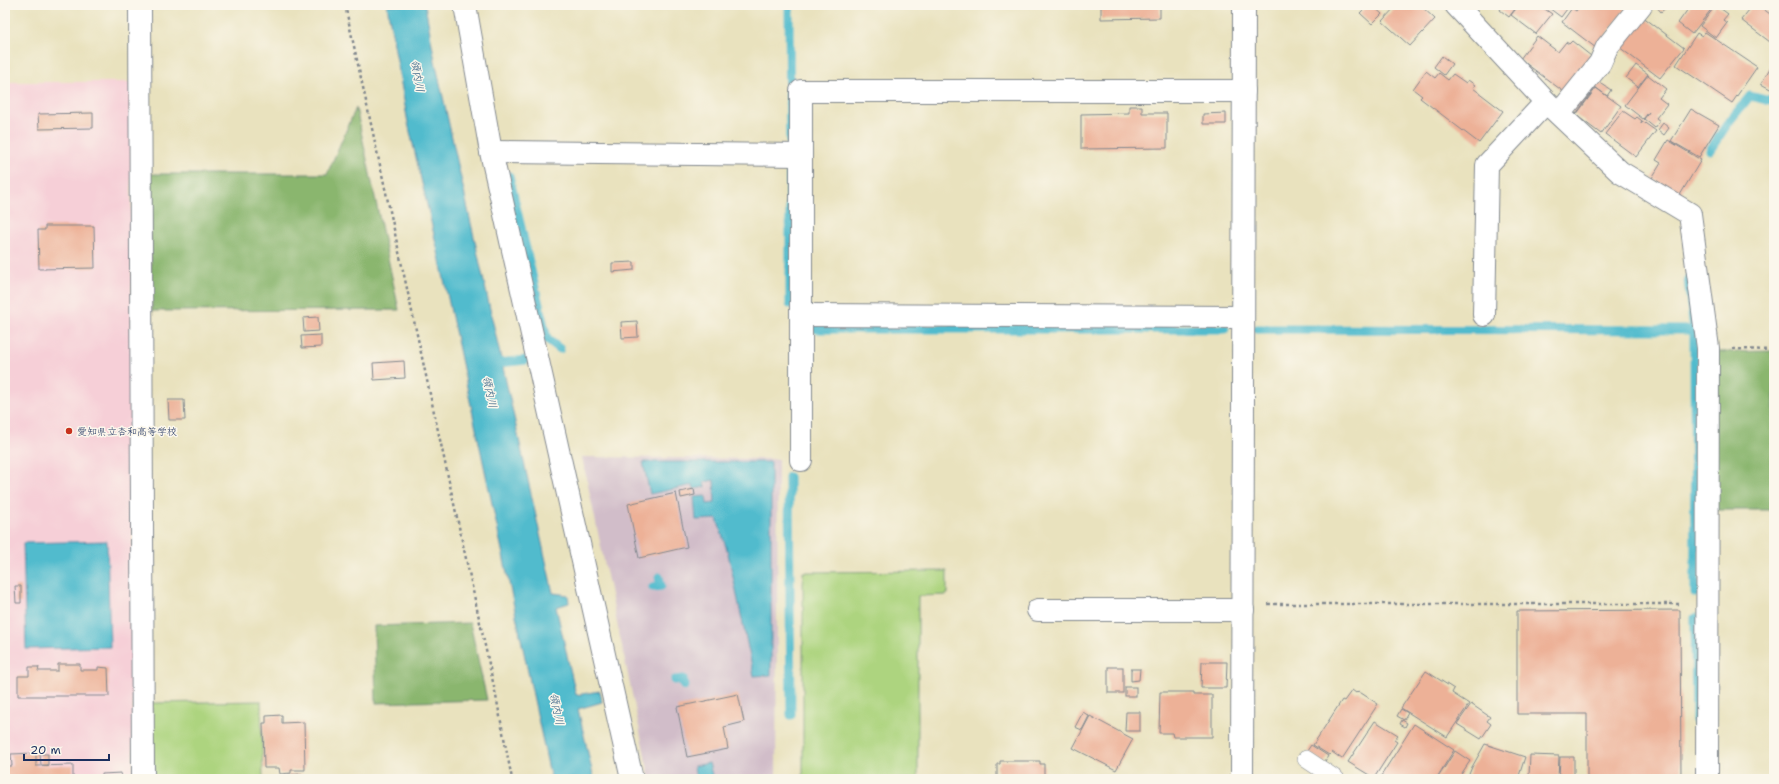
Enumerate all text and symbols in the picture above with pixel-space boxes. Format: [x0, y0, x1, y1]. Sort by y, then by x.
water label: 領内川 [407, 59, 428, 94]
water label: 領内川 [479, 374, 500, 410]
place label: 愛知県立杏和高等学校 [77, 425, 177, 438]
marker: 愛知県立杏和高等学校 [64, 426, 74, 436]
water label: 領内川 [546, 691, 567, 727]
scale bar [24, 736, 109, 762]
text: 20 m [30, 742, 61, 758]

